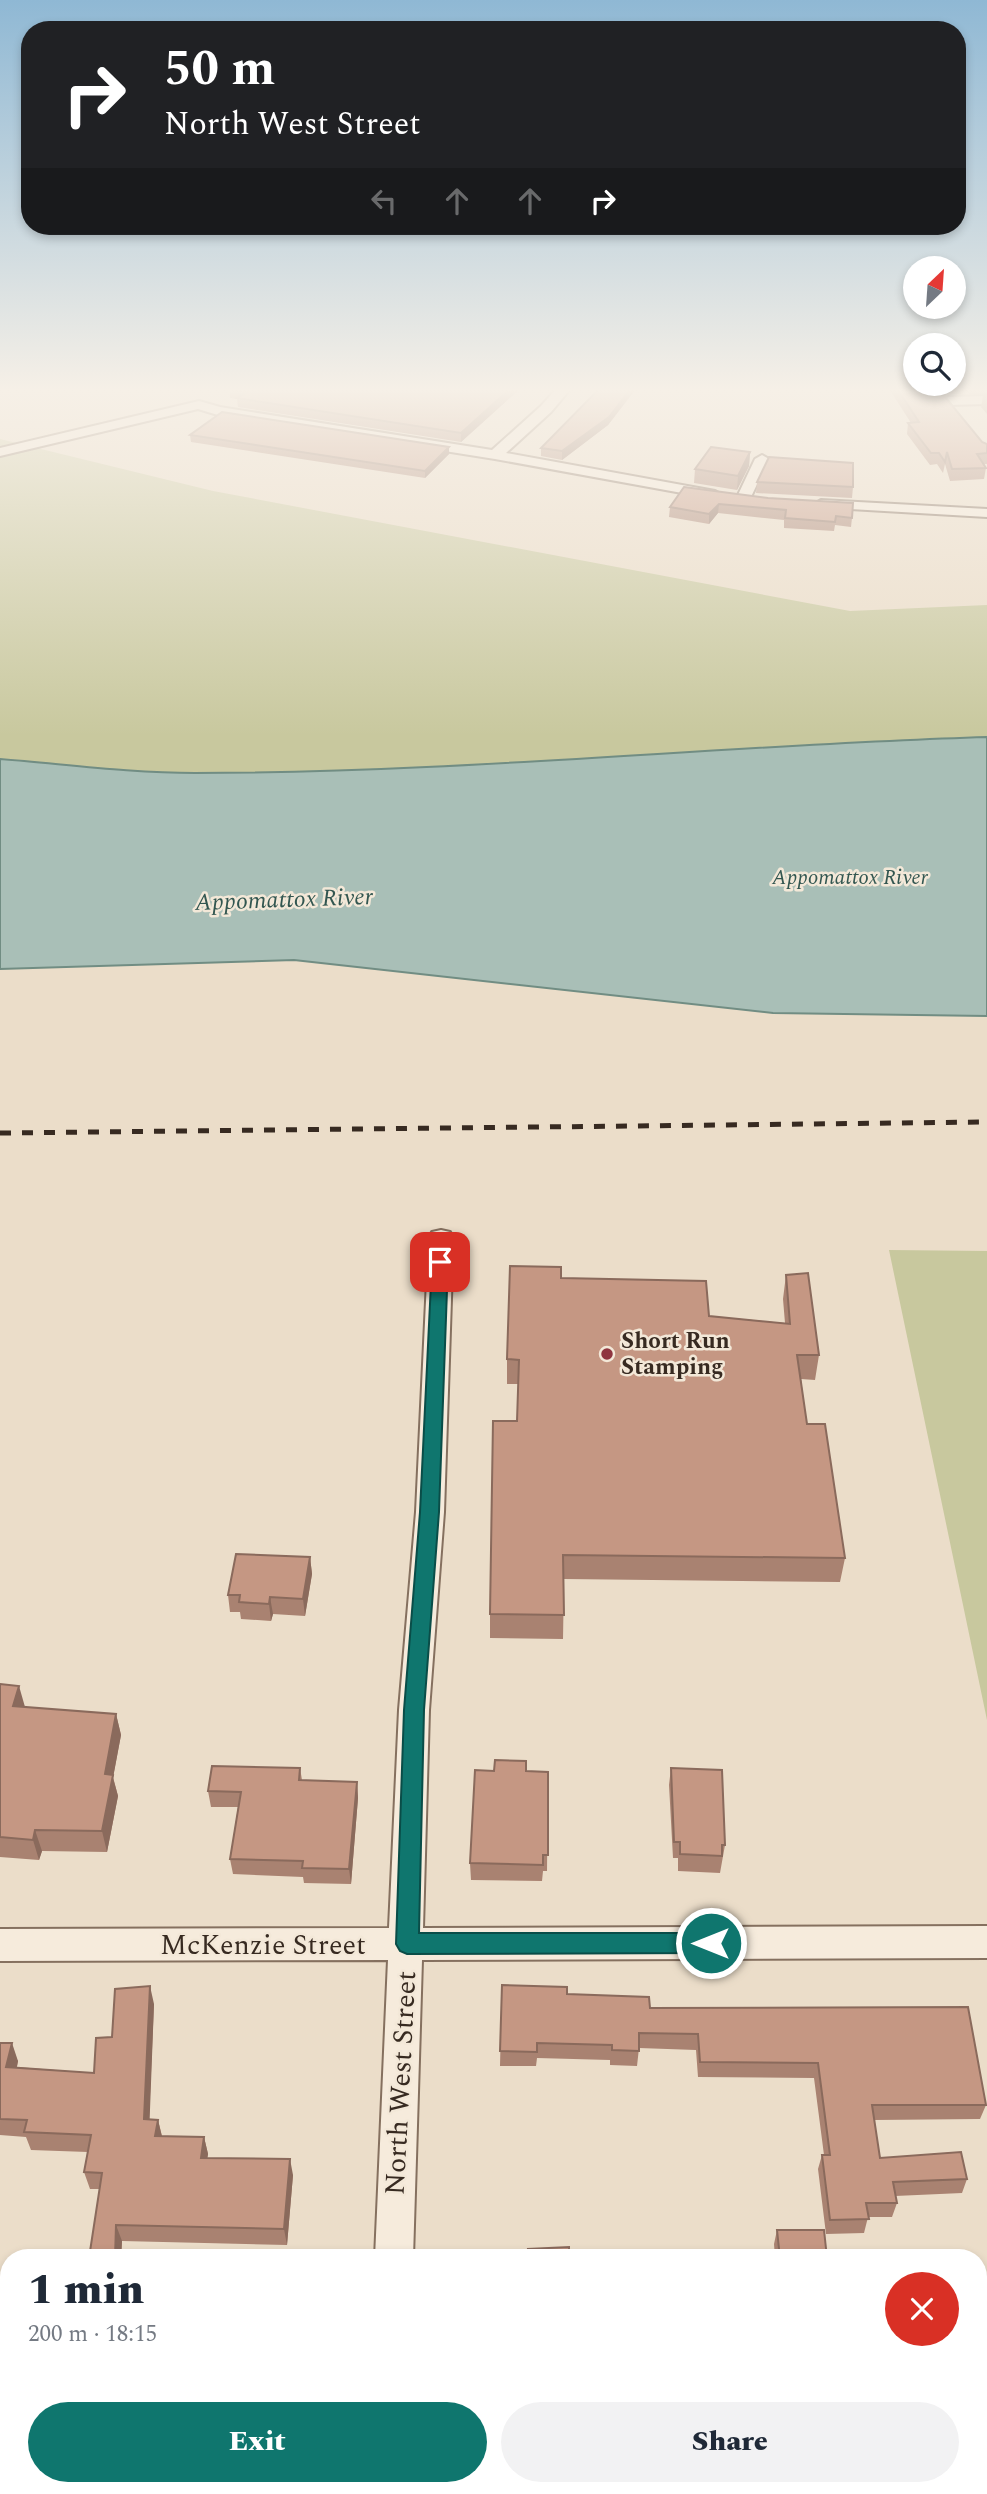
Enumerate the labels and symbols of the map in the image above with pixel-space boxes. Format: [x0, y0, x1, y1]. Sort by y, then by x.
north arrow [903, 256, 966, 318]
water label: Appomattox River [771, 862, 929, 894]
water label: Appomattox River [193, 879, 374, 921]
pin [410, 1232, 470, 1292]
place label: Short Run Stamping [621, 1324, 730, 1385]
marker: Short Run Stamping [599, 1346, 615, 1362]
position arrow [674, 1906, 748, 1980]
street label: McKenzie Street [160, 1924, 366, 1967]
street label: North West Street [374, 1970, 428, 2196]

